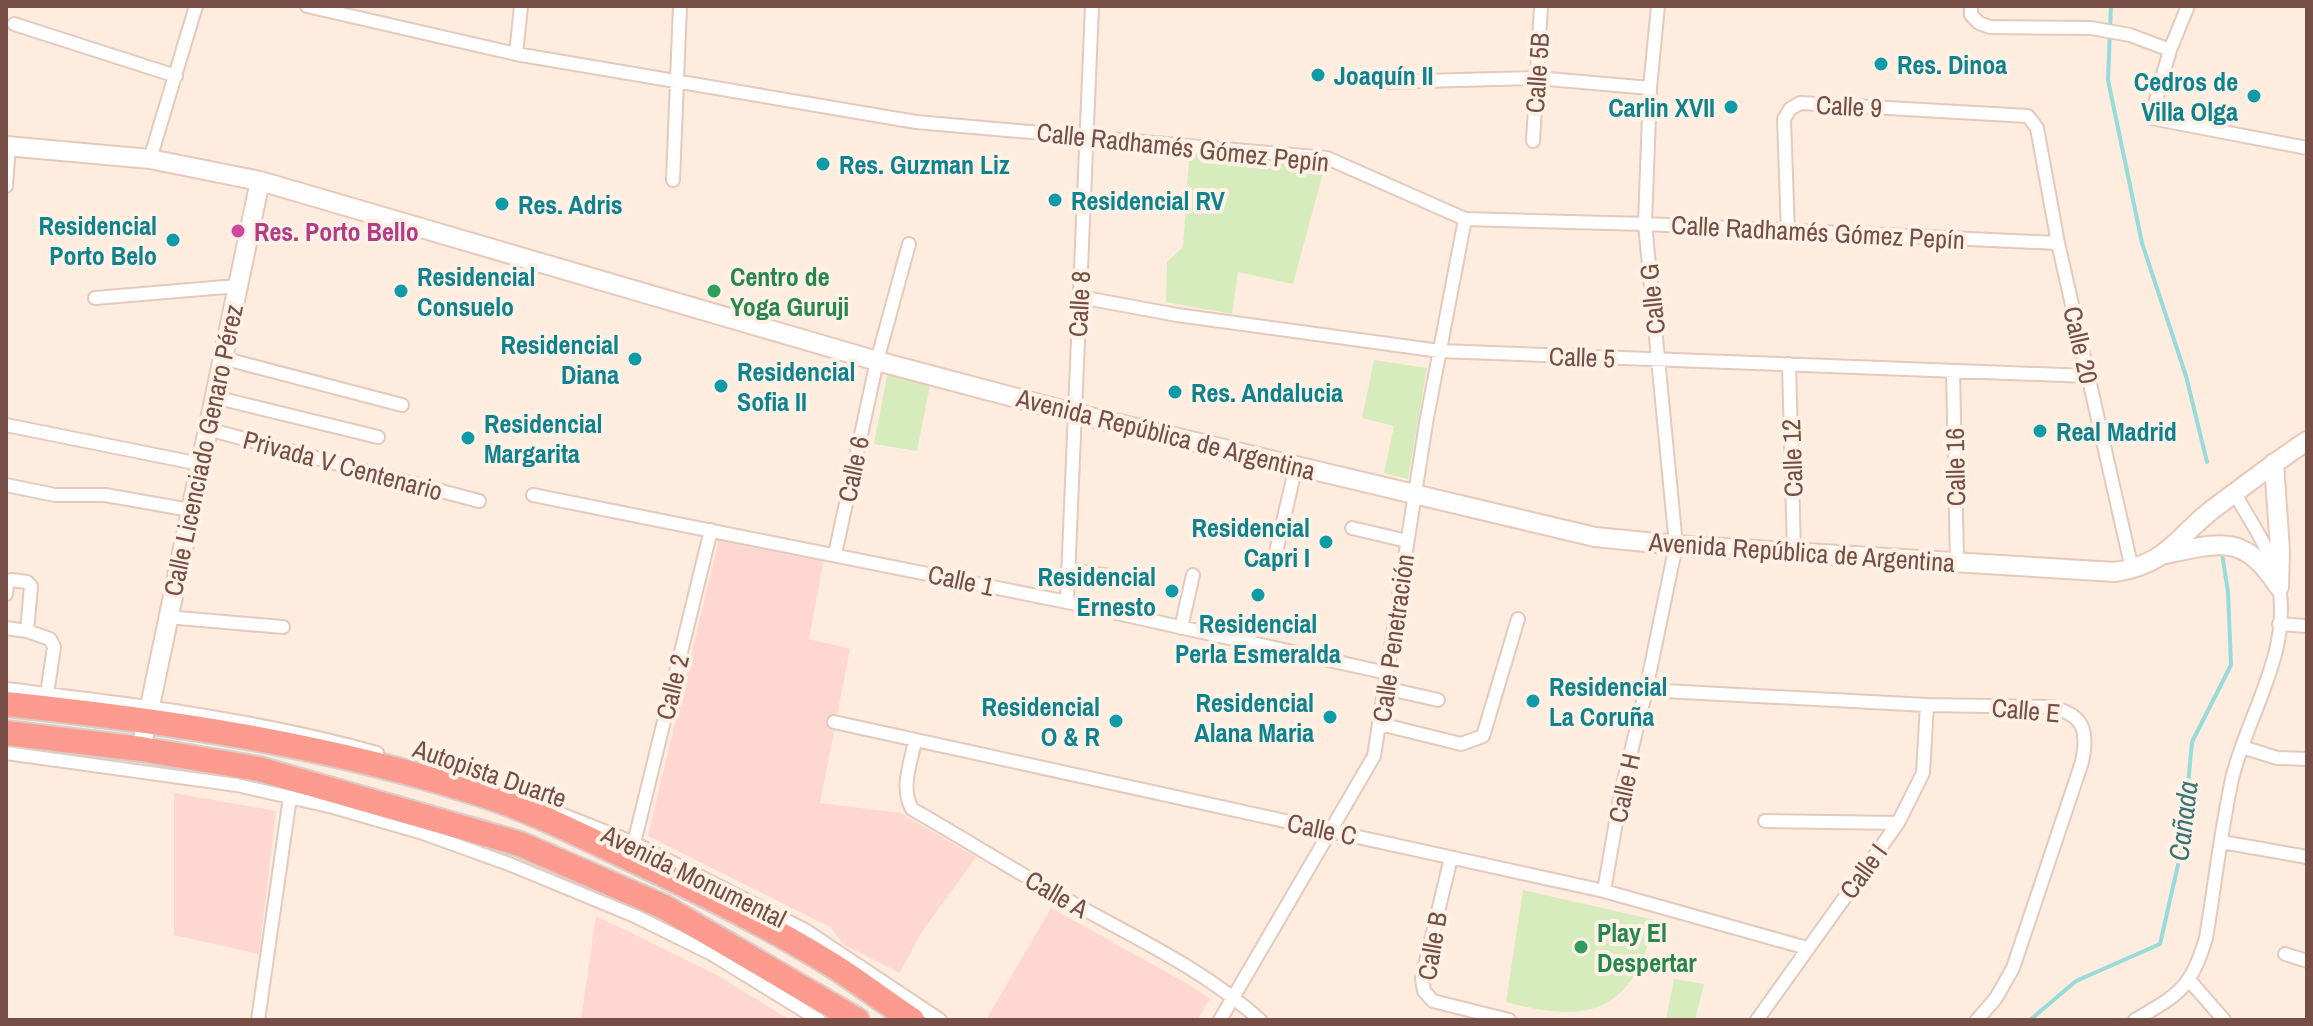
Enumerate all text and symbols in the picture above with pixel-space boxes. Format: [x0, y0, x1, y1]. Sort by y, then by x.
street label: Calle 5B [1517, 32, 1557, 114]
place label: Res. Dinoa [1897, 47, 2007, 82]
marker: Res. Dinoa [1872, 55, 1890, 73]
place label: Joaquín II [1334, 58, 1434, 93]
place label: Cedros de Villa Olga [2134, 64, 2238, 129]
marker: Joaquín II [1309, 66, 1327, 84]
street label: Calle 9 [1815, 87, 1883, 125]
marker: Cedros de Villa Olga [2245, 87, 2263, 105]
place label: Carlin XVII [1608, 90, 1715, 125]
marker: Carlin XVII [1722, 98, 1740, 116]
street label: Calle Radhamés Gómez Pepín [1035, 114, 1331, 180]
place label: Res. Guzman Liz [839, 147, 1010, 182]
marker: Res. Guzman Liz [814, 155, 832, 173]
place label: Residencial RV [1071, 183, 1225, 218]
place label: Res. Adris [518, 187, 623, 222]
marker: Residencial RV [1046, 191, 1064, 209]
marker: Res. Adris [493, 195, 511, 213]
street label: Calle Radhamés Gómez Pepín [1670, 207, 1966, 257]
place label: Residencial Porto Belo [38, 208, 157, 273]
place label: Res. Porto Bello [254, 214, 419, 249]
marker: Res. Porto Bello [229, 222, 247, 240]
marker: Residencial Porto Belo [164, 231, 182, 249]
place label: Residencial Consuelo [417, 259, 536, 324]
place label: Centro de Yoga Guruji [730, 259, 849, 324]
street label: Calle G [1631, 262, 1673, 336]
street label: Calle 8 [1060, 270, 1098, 338]
marker: Residencial Consuelo [392, 282, 410, 300]
marker: Centro de Yoga Guruji [705, 282, 723, 300]
street label: Calle Licenciado Genaro Pérez [155, 301, 251, 599]
street label: Calle 20 [2055, 303, 2107, 387]
place label: Residencial Diana [500, 327, 619, 392]
street label: Calle 5 [1548, 338, 1616, 376]
marker: Residencial Diana [626, 350, 644, 368]
place label: Residencial Sofia II [737, 354, 856, 419]
place label: Res. Andalucia [1191, 375, 1343, 410]
marker: Residencial Sofia II [712, 377, 730, 395]
street label: Avenida República de Argentina [1012, 380, 1319, 488]
marker: Res. Andalucia [1166, 383, 1184, 401]
place label: Residencial Margarita [484, 406, 603, 471]
place label: Real Madrid [2056, 414, 2177, 449]
street label: Calle 12 [1773, 418, 1811, 498]
street label: Privada V Centenario [239, 422, 447, 508]
marker: Real Madrid [2031, 422, 2049, 440]
street label: Calle 16 [1937, 428, 1973, 506]
marker: Residencial Margarita [459, 429, 477, 447]
street label: Calle 6 [829, 433, 877, 505]
place label: Residencial Capri I [1191, 510, 1310, 575]
street label: Avenida República de Argentina [1647, 524, 1956, 580]
marker: Residencial Capri I [1317, 533, 1335, 551]
street label: Calle Penetración [1364, 552, 1422, 724]
street label: Calle 1 [925, 556, 997, 604]
place label: Residencial Ernesto [1037, 559, 1156, 624]
marker: Residencial Ernesto [1163, 582, 1181, 600]
marker: Residencial Perla Esmeralda [1249, 586, 1267, 604]
place label: Residencial Perla Esmeralda [1175, 606, 1341, 671]
street label: Calle 2 [647, 651, 697, 723]
place label: Residencial La Coruña [1549, 669, 1668, 734]
place label: Residencial Alana Maria [1194, 685, 1314, 750]
place label: Residencial O & R [981, 689, 1100, 754]
street label: Calle E [1990, 690, 2062, 730]
marker: Residencial La Coruña [1524, 692, 1542, 710]
marker: Residencial Alana Maria [1321, 708, 1339, 726]
marker: Residencial O & R [1107, 712, 1125, 730]
street label: Autopista Duarte [408, 730, 571, 816]
street label: Calle H [1600, 750, 1648, 826]
water label: Cañada [2159, 779, 2207, 863]
street label: Calle C [1284, 805, 1360, 853]
street label: Avenida Monumental [595, 816, 792, 936]
street label: Calle I [1831, 836, 1895, 906]
street label: Calle A [1019, 862, 1096, 926]
street label: Calle B [1409, 909, 1455, 983]
place label: Play El Despertar [1597, 915, 1697, 980]
marker: Play El Despertar [1572, 938, 1590, 956]

